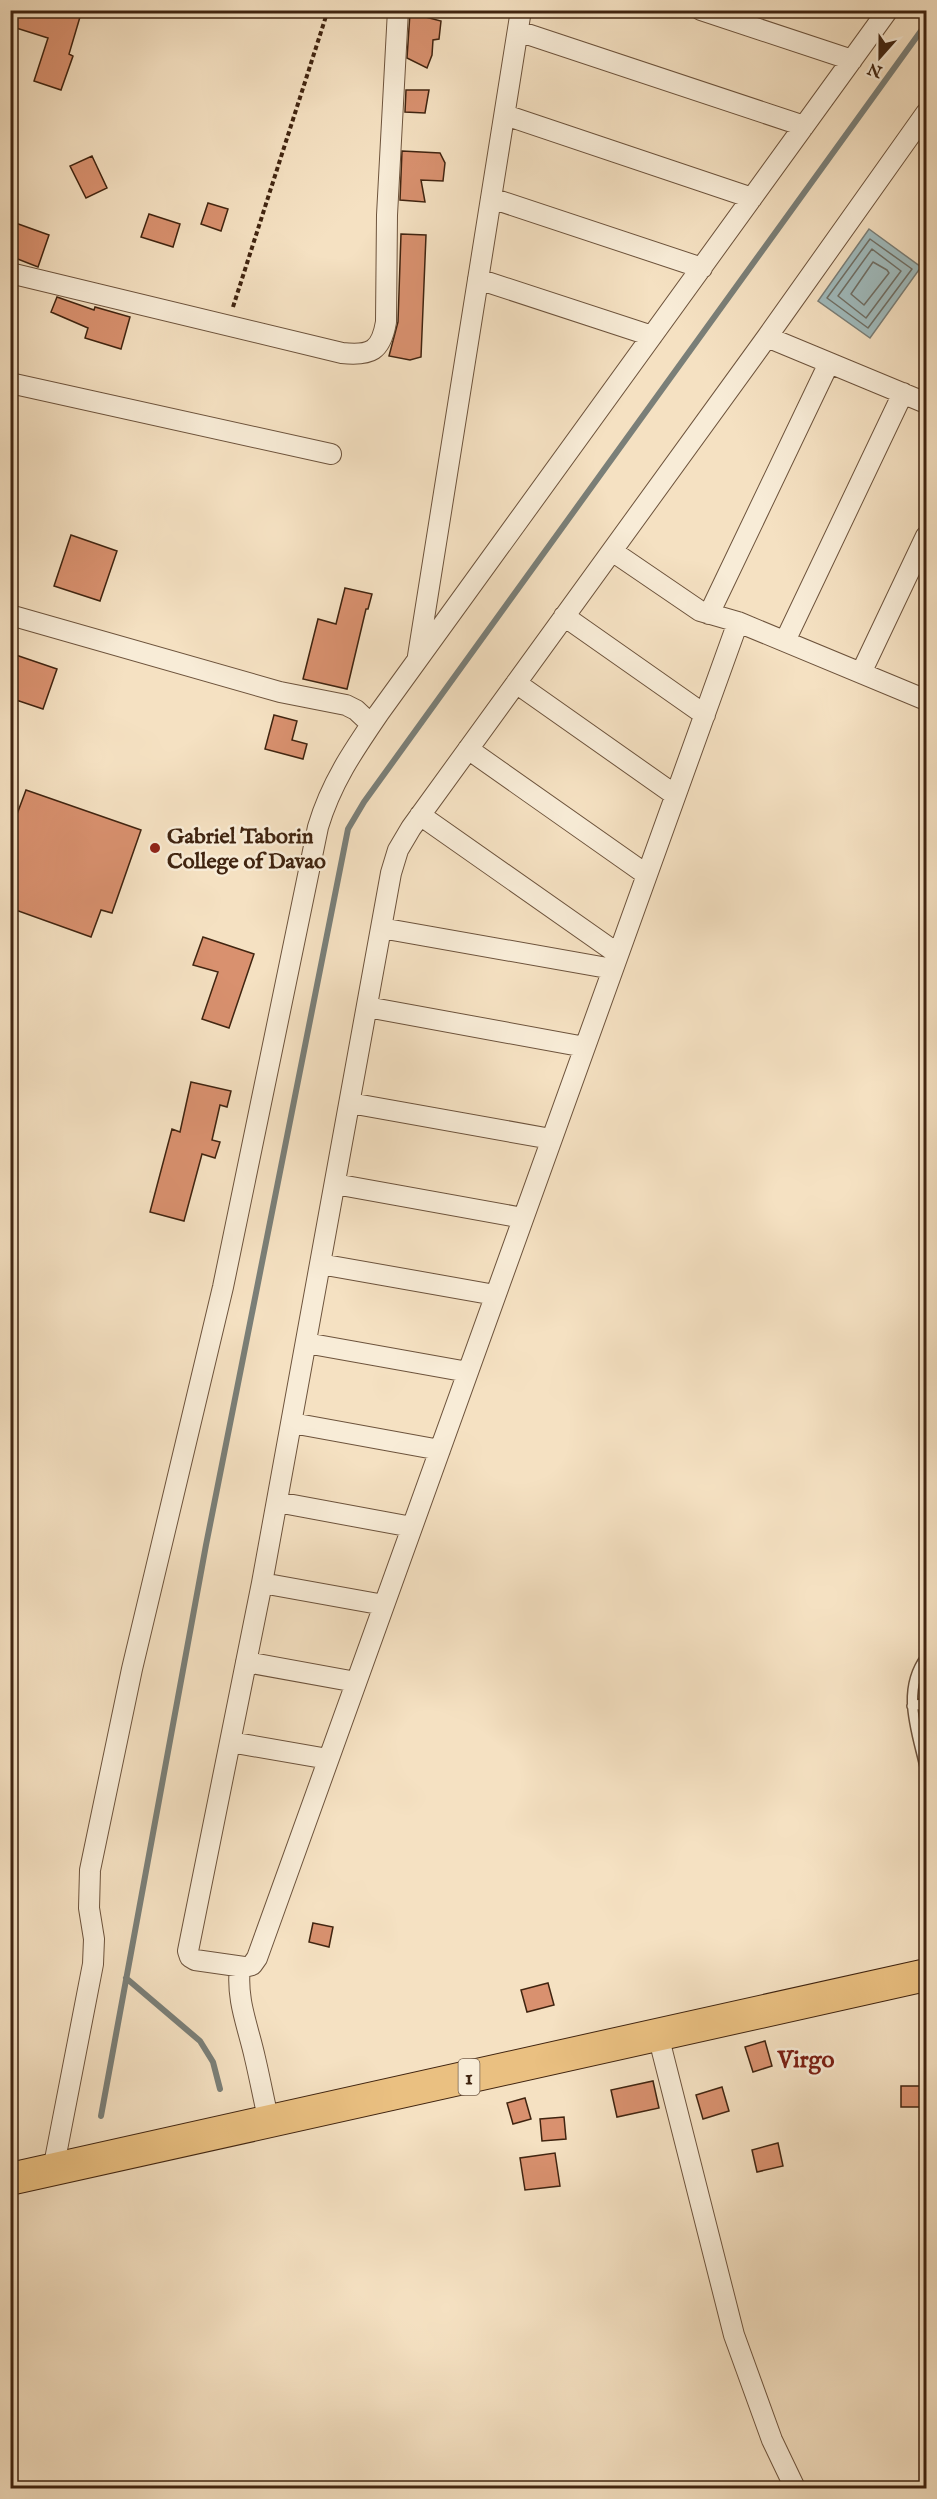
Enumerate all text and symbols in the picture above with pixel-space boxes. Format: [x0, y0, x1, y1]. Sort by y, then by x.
north arrow [850, 27, 910, 87]
text: N [865, 57, 886, 81]
place label: Gabriel Taborin College of Davao [167, 823, 326, 876]
marker: Gabriel Taborin College of Davao [148, 841, 162, 855]
district label: Virgo [777, 2045, 834, 2076]
road number: 1 [458, 2059, 480, 2095]

